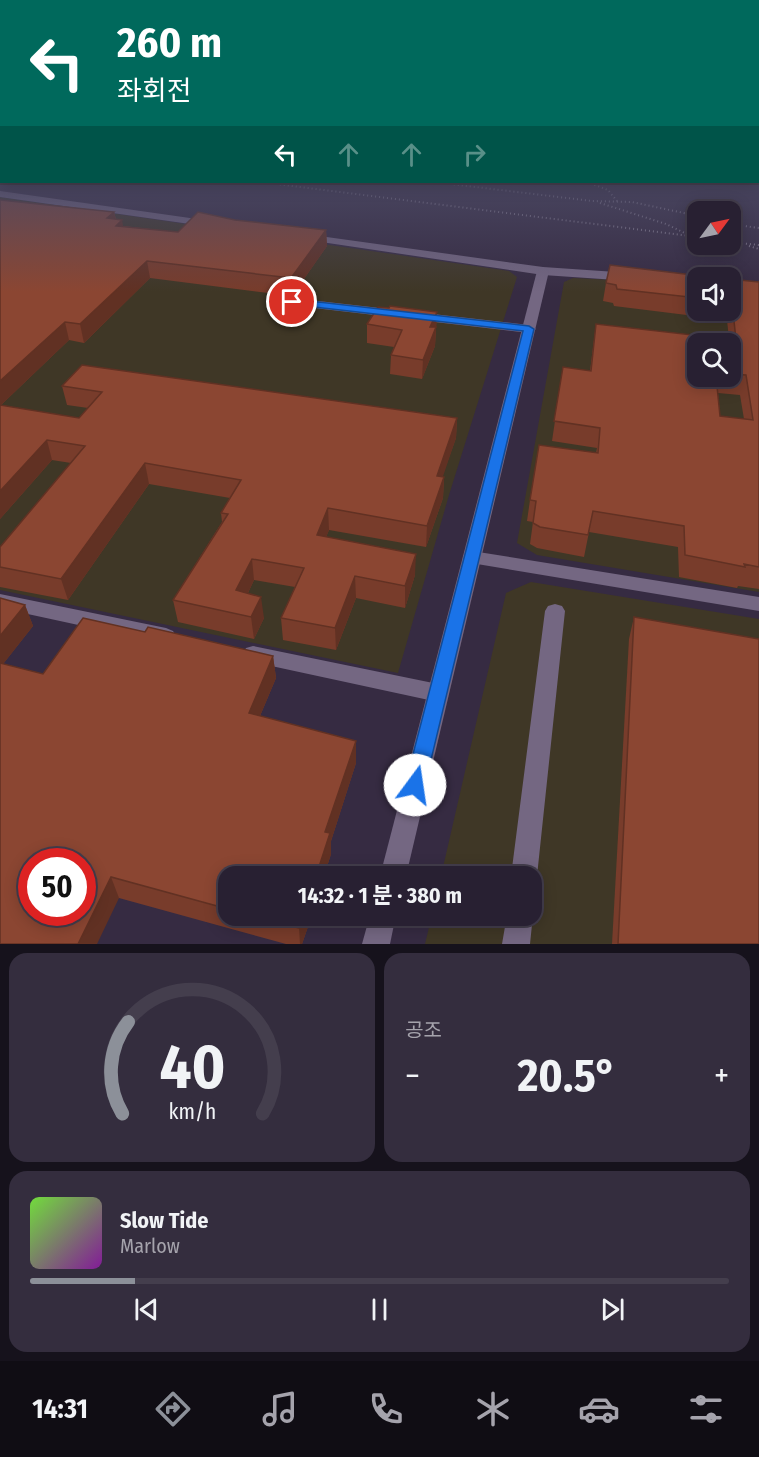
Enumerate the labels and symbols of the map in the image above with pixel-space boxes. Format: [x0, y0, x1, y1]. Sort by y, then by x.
north arrow [687, 201, 741, 255]
pin [266, 276, 317, 327]
position arrow [383, 753, 447, 817]
speed limit sign: 50 [18, 848, 96, 926]

